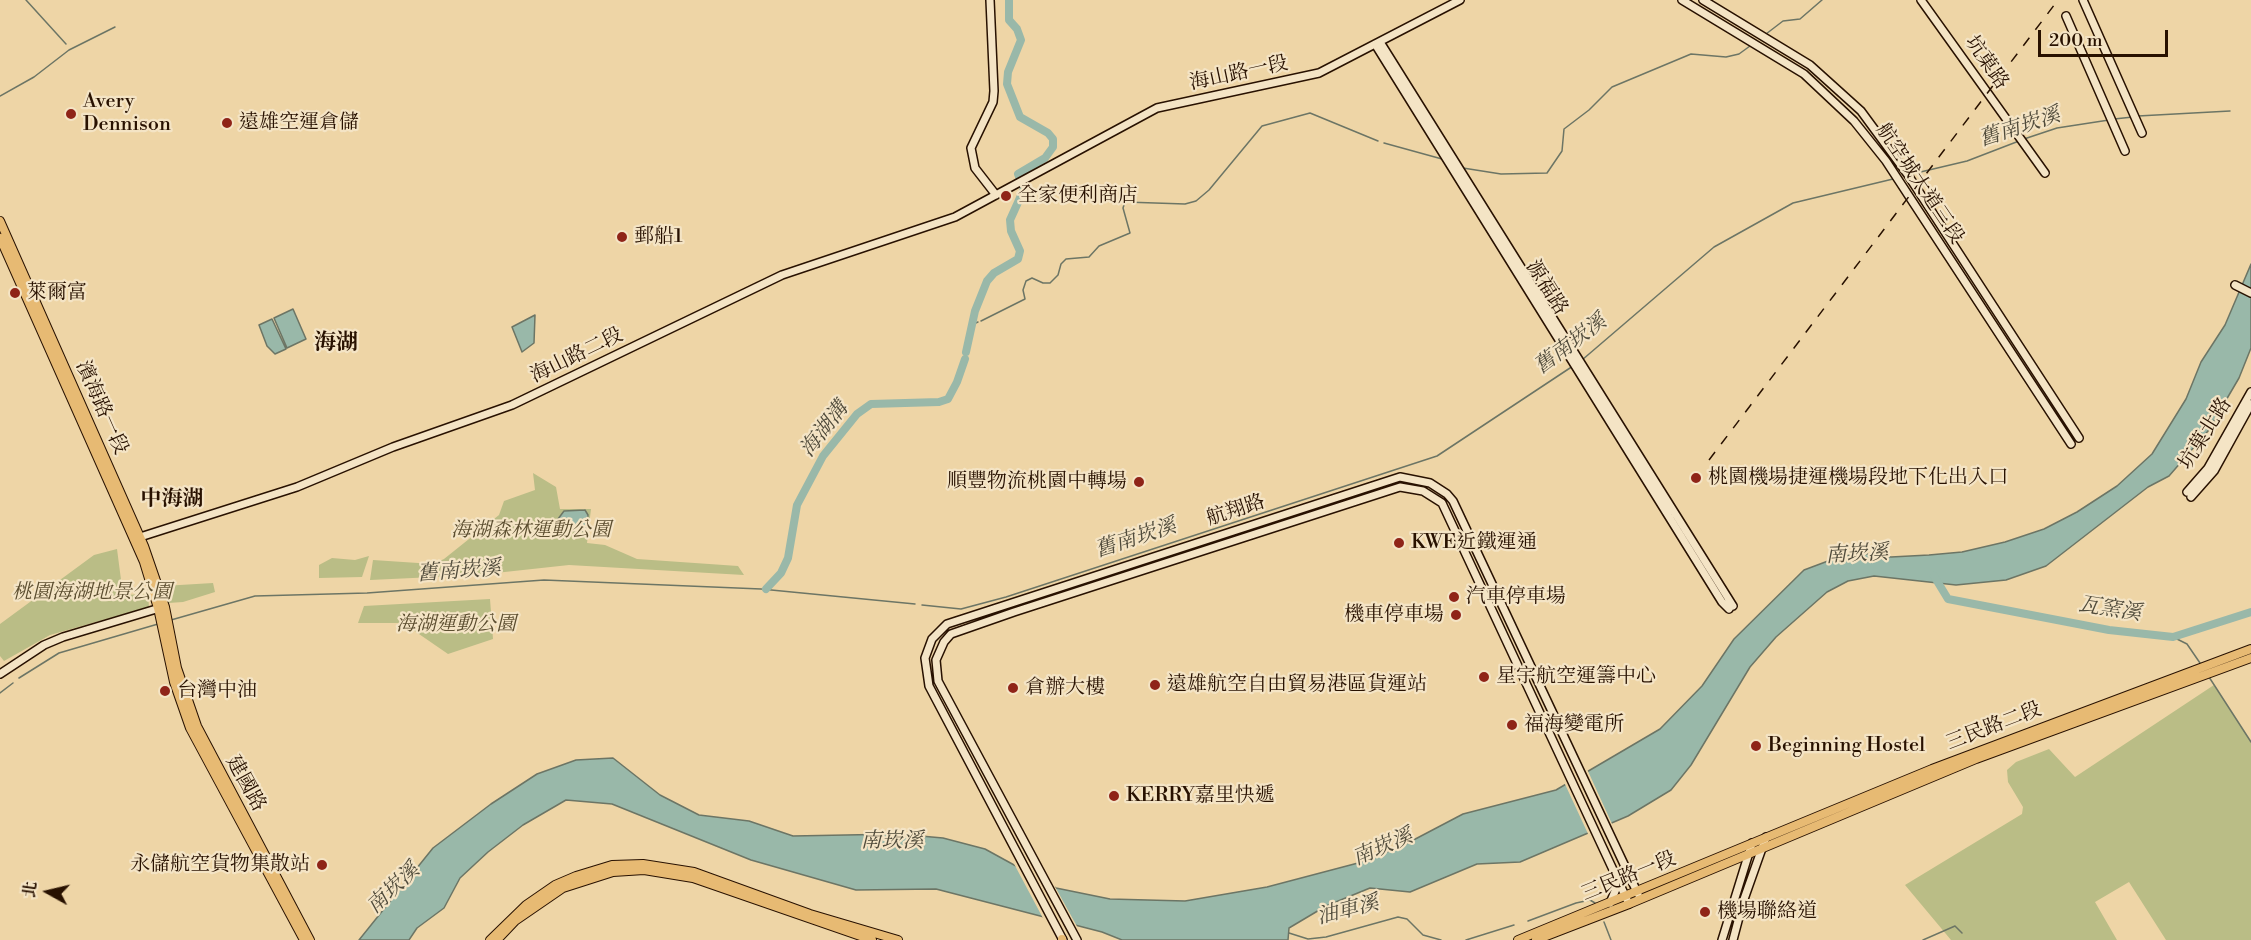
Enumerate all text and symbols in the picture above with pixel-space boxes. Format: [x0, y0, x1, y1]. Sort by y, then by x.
scale bar [2041, 18, 2172, 56]
text: 200 m [2049, 29, 2103, 52]
street label: 坑菓路 [1959, 32, 2013, 94]
street label: 海山路一段 [1188, 52, 1290, 96]
place label: Avery Dennison [83, 90, 171, 137]
water label: 舊南崁溪 [1976, 103, 2064, 153]
marker: Avery Dennison [64, 107, 78, 121]
place label: 遠雄空運倉儲 [239, 111, 359, 135]
marker: 遠雄空運倉儲 [220, 116, 234, 130]
street label: 航空城大道三段 [1870, 119, 1968, 249]
place label: 全家便利商店 [1018, 184, 1138, 208]
marker: 全家便利商店 [999, 189, 1013, 203]
place label: 郵船1 [634, 225, 683, 249]
marker: 郵船1 [615, 230, 629, 244]
street label: 源福路 [1520, 256, 1572, 320]
place label: 萊爾富 [27, 281, 87, 305]
marker: 萊爾富 [8, 286, 22, 300]
water label: 舊南崁溪 [1530, 310, 1612, 380]
street label: 海山路二段 [527, 323, 627, 389]
district label: 海湖 [314, 331, 358, 357]
street label: 濱海路一段 [70, 357, 132, 459]
street label: 坑菓北路 [2175, 394, 2237, 474]
water label: 海湖溝 [796, 397, 854, 463]
place label: 桃園機場捷運機場段地下化出入口 [1708, 466, 2008, 490]
place label: 順豐物流桃園中轉場 [947, 470, 1127, 494]
marker: 桃園機場捷運機場段地下化出入口 [1689, 471, 1703, 485]
marker: 順豐物流桃園中轉場 [1132, 475, 1146, 489]
district label: 中海湖 [141, 487, 203, 513]
street label: 航翔路 [1204, 490, 1268, 532]
water label: 舊南崁溪 [1092, 514, 1180, 564]
park label: 海湖森林運動公園 [451, 519, 611, 543]
place label: KWE近鐵運通 [1411, 531, 1536, 555]
marker: KWE近鐵運通 [1392, 536, 1406, 550]
water label: 南崁溪 [1825, 541, 1889, 569]
water label: 舊南崁溪 [416, 557, 502, 587]
park label: 桃園海湖地景公園 [12, 581, 172, 605]
place label: 汽車停車場 [1466, 585, 1566, 609]
marker: 汽車停車場 [1447, 590, 1461, 604]
water label: 瓦窯溪 [2077, 593, 2143, 627]
place label: 機車停車場 [1344, 603, 1444, 627]
marker: 機車停車場 [1449, 608, 1463, 622]
park label: 海湖運動公園 [396, 613, 516, 637]
place label: 星宇航空運籌中心 [1496, 665, 1656, 689]
marker: 星宇航空運籌中心 [1477, 670, 1491, 684]
place label: 遠雄航空自由貿易港區貨運站 [1167, 673, 1427, 697]
place label: 倉辦大樓 [1025, 676, 1105, 700]
marker: 遠雄航空自由貿易港區貨運站 [1148, 678, 1162, 692]
place label: 台灣中油 [177, 679, 257, 703]
marker: 倉辦大樓 [1006, 681, 1020, 695]
marker: 台灣中油 [158, 684, 172, 698]
street label: 三民路二段 [1943, 698, 2045, 756]
place label: 福海變電所 [1524, 713, 1624, 737]
marker: 福海變電所 [1505, 718, 1519, 732]
place label: Beginning Hostel [1768, 734, 1925, 758]
marker: Beginning Hostel [1749, 739, 1763, 753]
street label: 建國路 [220, 752, 270, 816]
place label: KERRY嘉里快遞 [1126, 784, 1275, 808]
marker: KERRY嘉里快遞 [1107, 789, 1121, 803]
water label: 南崁溪 [1349, 824, 1417, 872]
water label: 南崁溪 [861, 829, 923, 855]
street label: 三民路一段 [1578, 847, 1680, 907]
place label: 永儲航空貨物集散站 [130, 853, 310, 877]
marker: 永儲航空貨物集散站 [315, 858, 329, 872]
water label: 南崁溪 [362, 858, 426, 920]
north arrow [18, 862, 78, 922]
text: 北 [19, 880, 41, 899]
water label: 油車溪 [1314, 891, 1382, 931]
place label: 機場聯絡道 [1717, 900, 1817, 924]
marker: 機場聯絡道 [1698, 905, 1712, 919]

